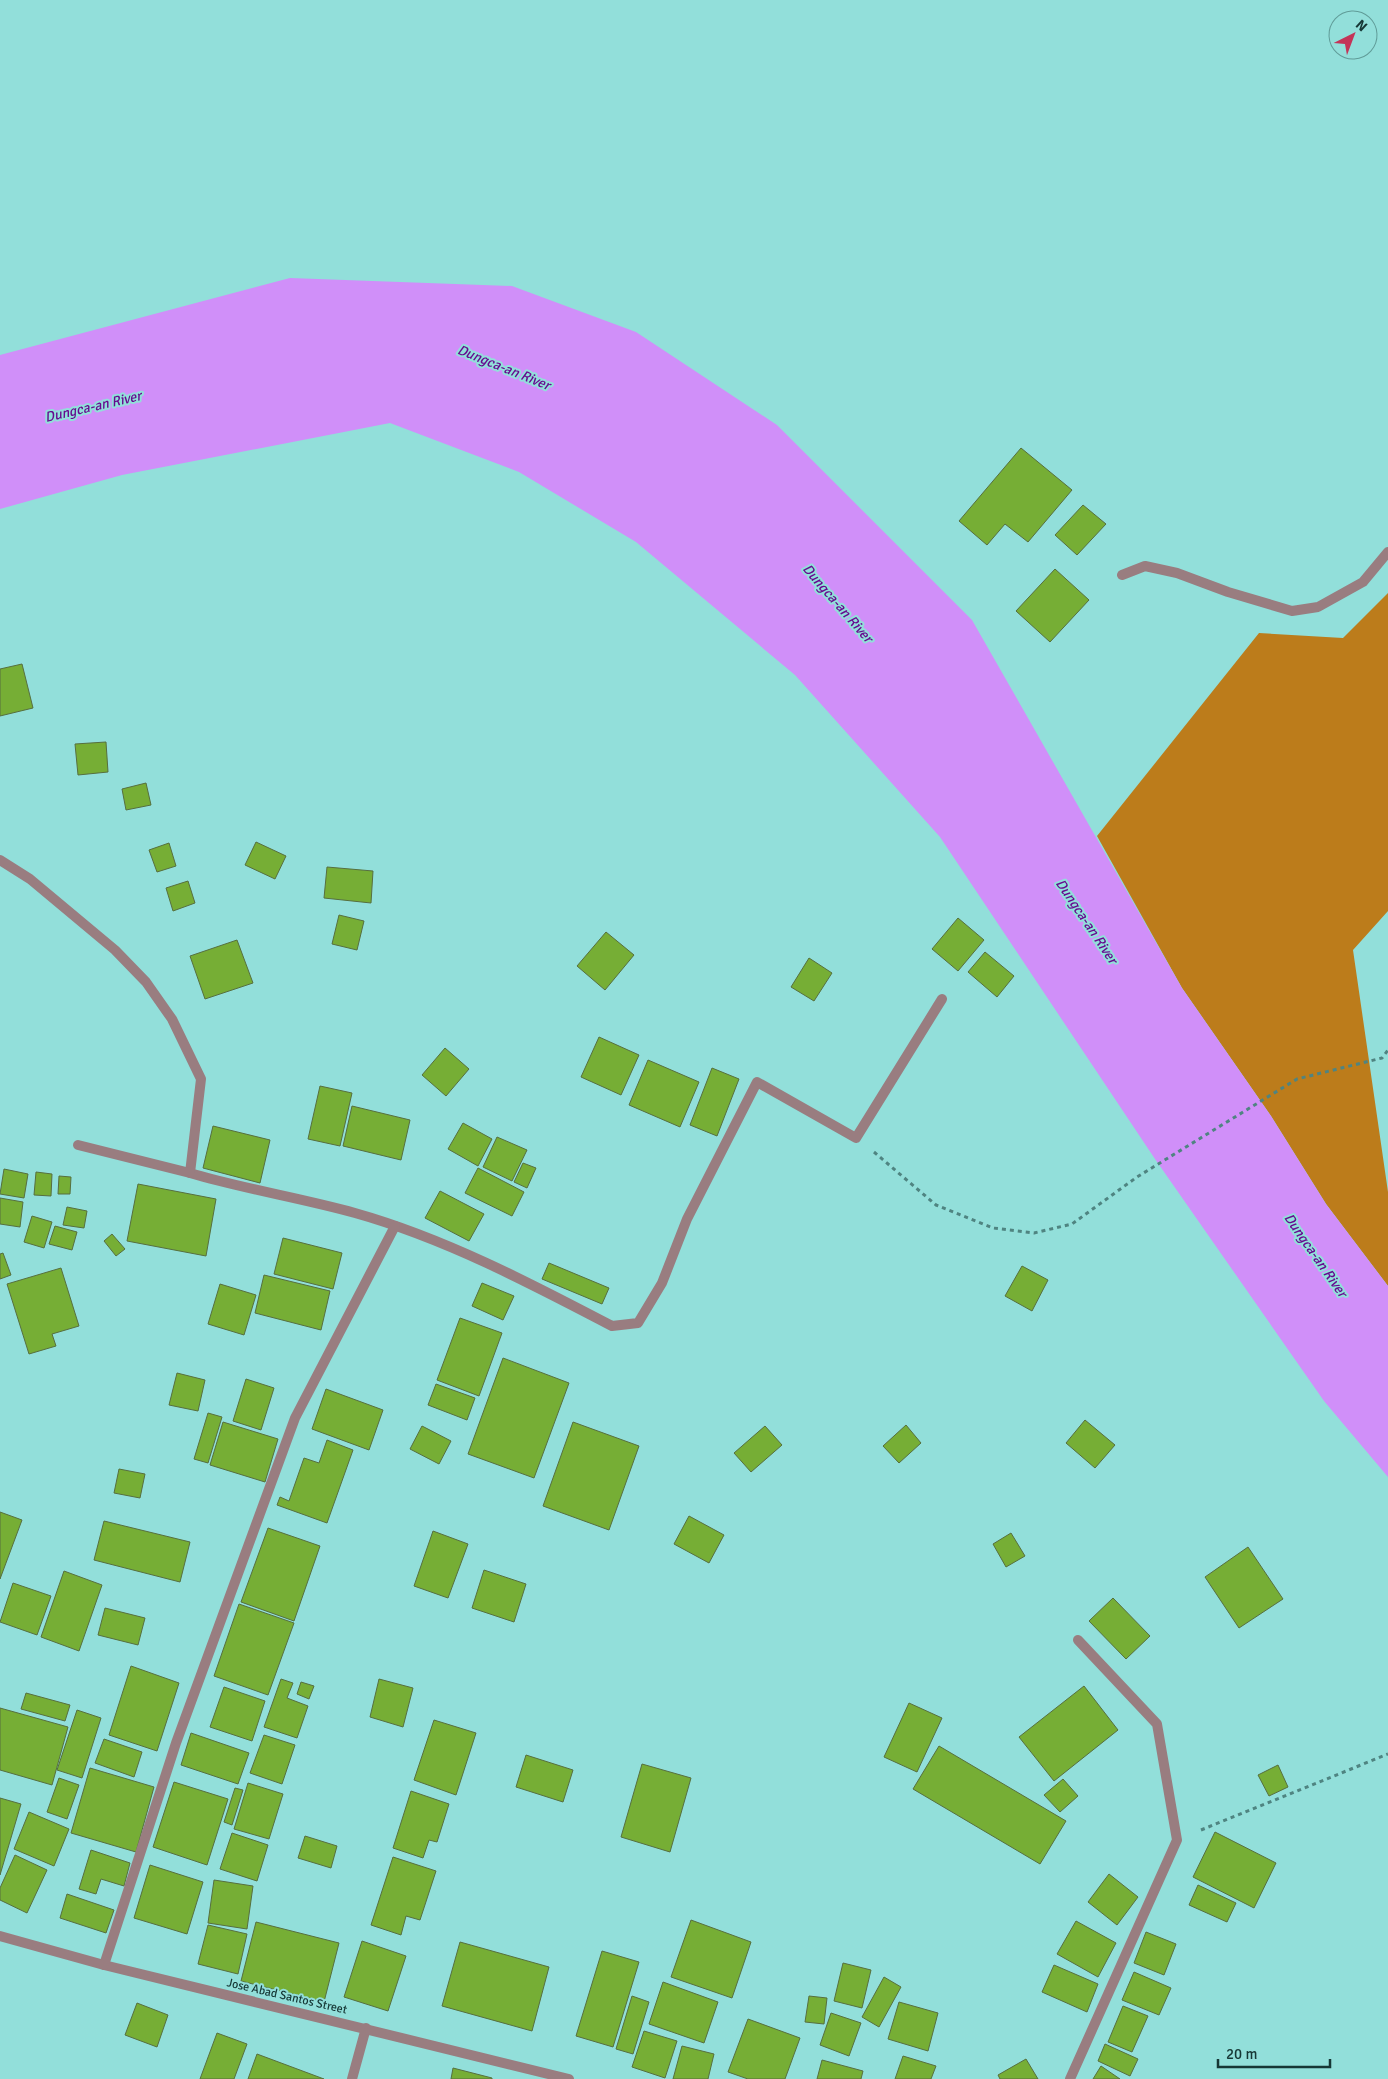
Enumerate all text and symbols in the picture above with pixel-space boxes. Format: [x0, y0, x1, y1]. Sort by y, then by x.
north arrow [1328, 10, 1378, 60]
text: N [1352, 16, 1371, 35]
water label: Dungca-an River [455, 341, 554, 394]
water label: Dungca-an River [43, 387, 145, 426]
water label: Dungca-an River [799, 561, 878, 647]
water label: Dungca-an River [1052, 876, 1122, 968]
water label: Dungca-an River [1280, 1210, 1352, 1302]
street label: Jose Abad Santos Street [225, 1975, 349, 2018]
scale bar [1218, 2036, 1330, 2068]
text: 20 m [1226, 2045, 1257, 2063]

